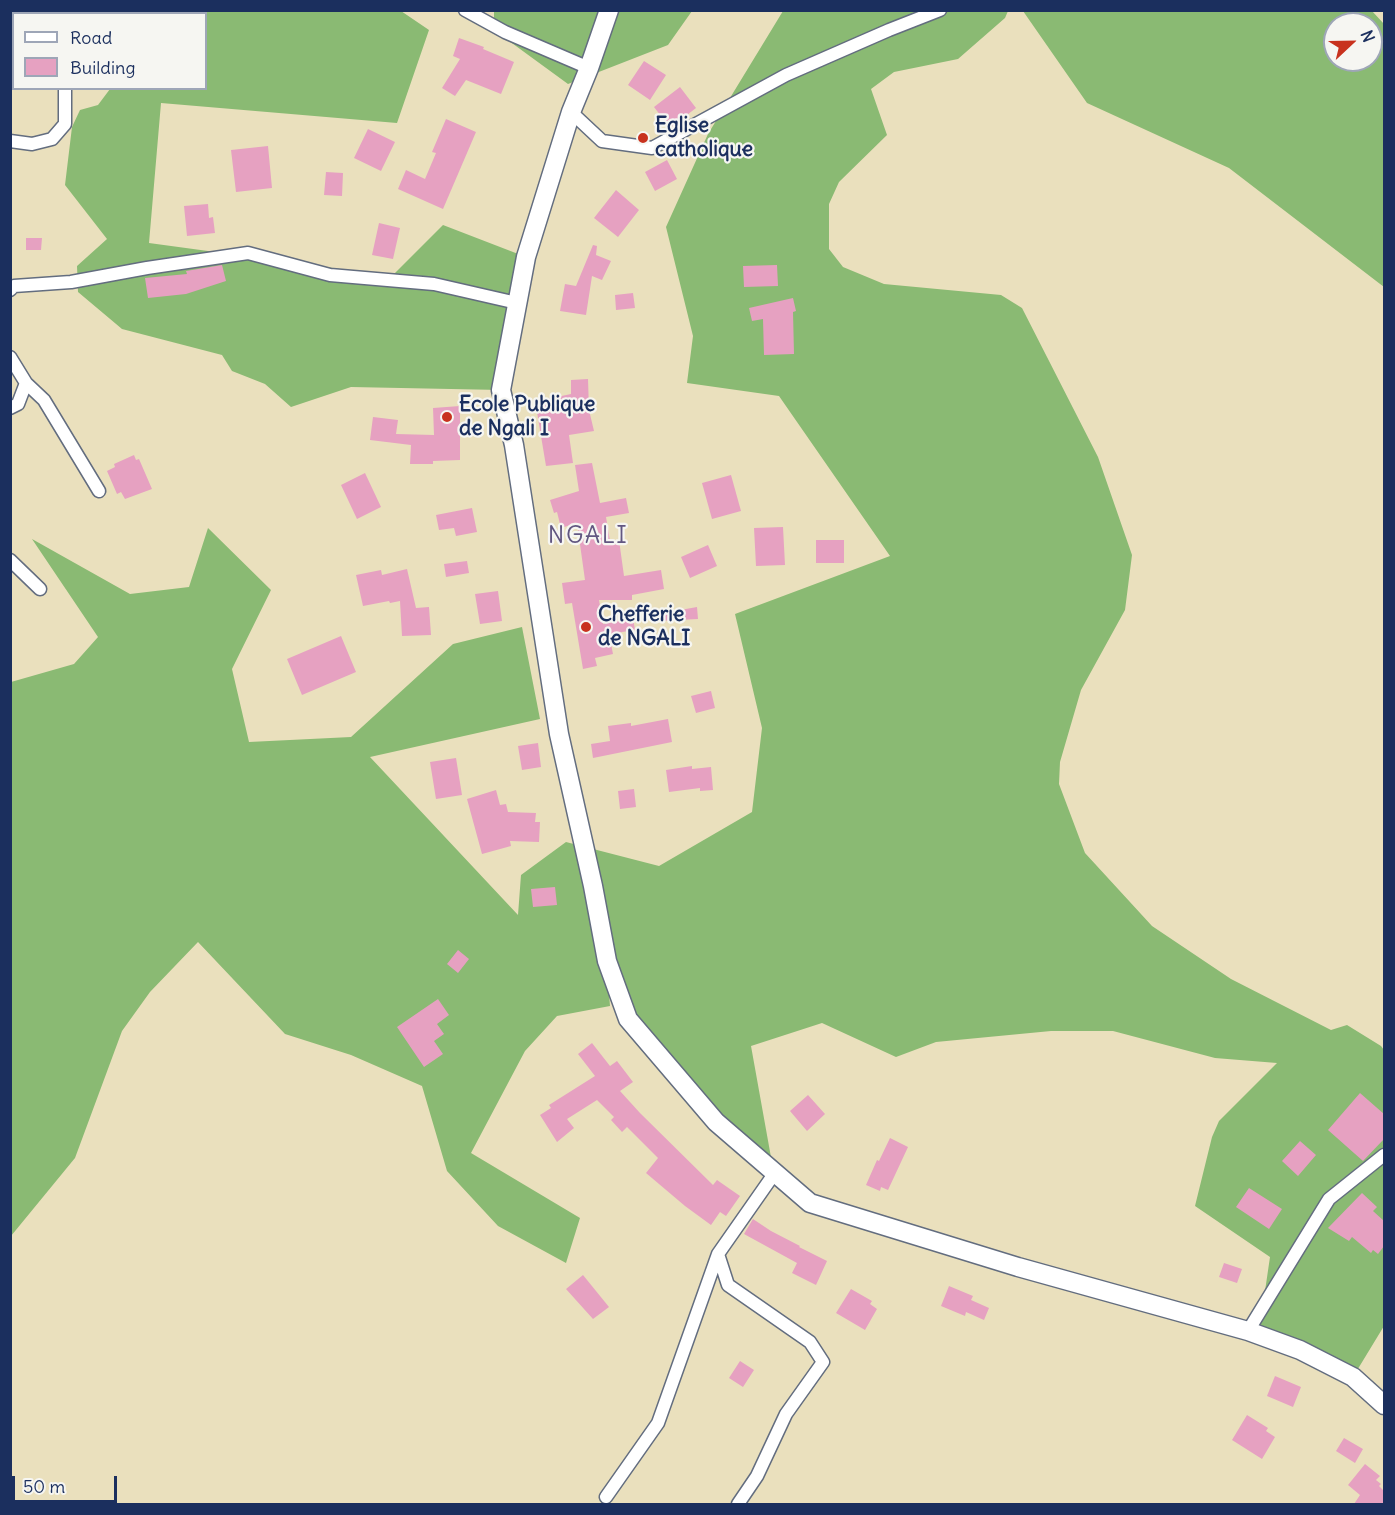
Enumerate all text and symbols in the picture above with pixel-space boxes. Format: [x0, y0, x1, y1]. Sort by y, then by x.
legend [12, 12, 207, 90]
north arrow [1323, 12, 1383, 72]
text: Road [70, 26, 112, 49]
text: N [1356, 27, 1379, 45]
text: Building [70, 56, 135, 79]
place label: Eglise catholique [655, 113, 753, 163]
marker: Eglise catholique [636, 131, 650, 145]
place label: Ecole Publique de Ngali I [459, 392, 595, 442]
marker: Ecole Publique de Ngali I [440, 410, 454, 424]
district label: NGALI [548, 522, 628, 550]
place label: Chefferie de NGALI [598, 602, 690, 652]
marker: Chefferie de NGALI [579, 620, 593, 634]
scale bar [15, 1464, 120, 1502]
text: 50 m [23, 1475, 65, 1498]

